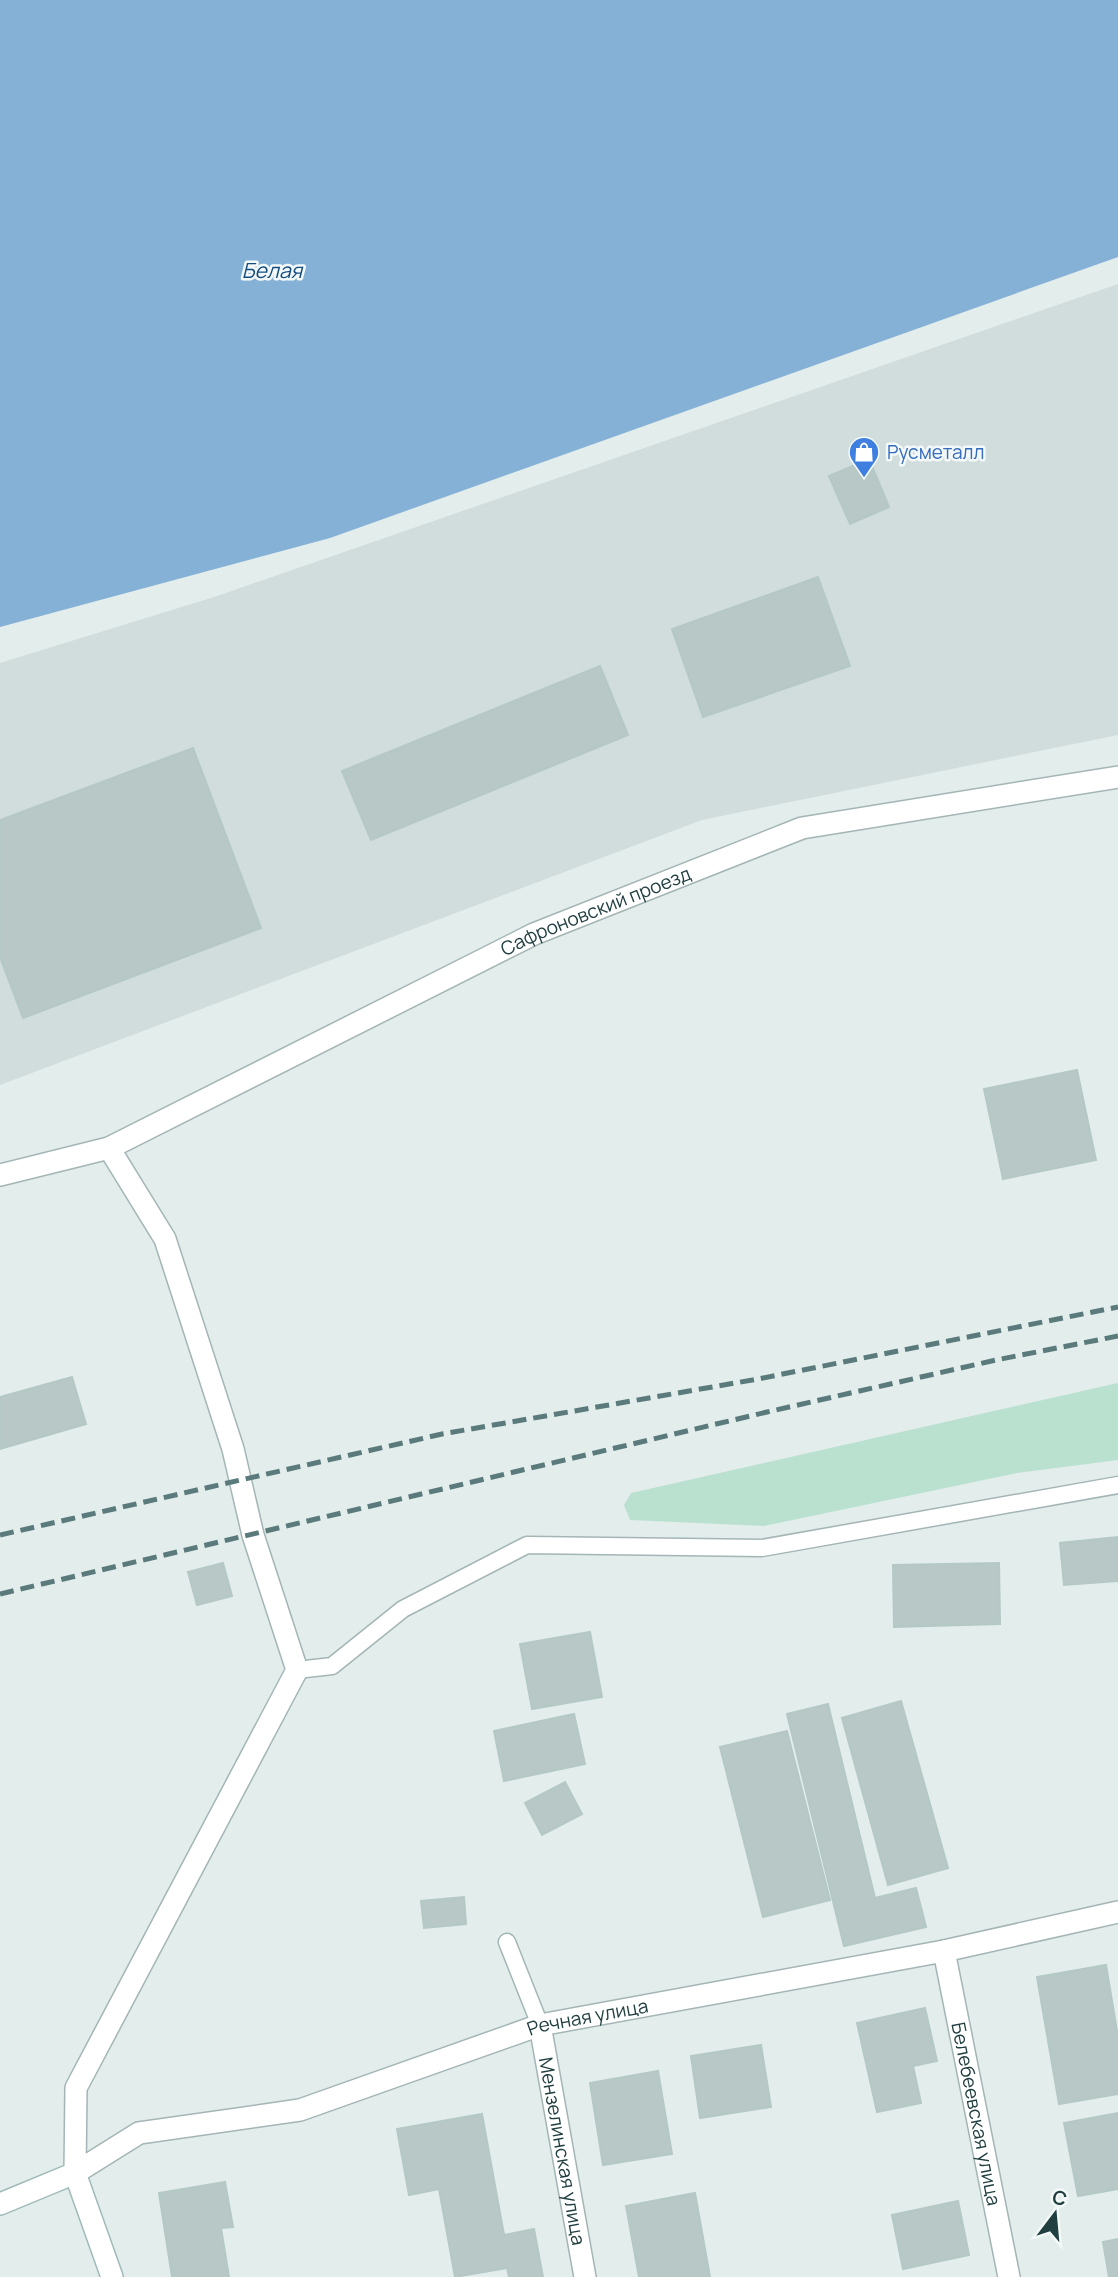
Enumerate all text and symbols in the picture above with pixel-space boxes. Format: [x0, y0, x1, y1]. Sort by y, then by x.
water label: Белая [242, 256, 304, 284]
shop icon: Русметалл [847, 435, 881, 479]
place label: Русметалл [887, 439, 984, 465]
street label: Сафроновский проезд [496, 860, 695, 962]
street label: Речная улица [523, 1992, 650, 2042]
street label: Белебеевская улица [945, 2020, 1007, 2208]
street label: Мензелинская улица [533, 2055, 592, 2247]
north arrow [1020, 2179, 1090, 2249]
text: С [1049, 2183, 1070, 2212]

